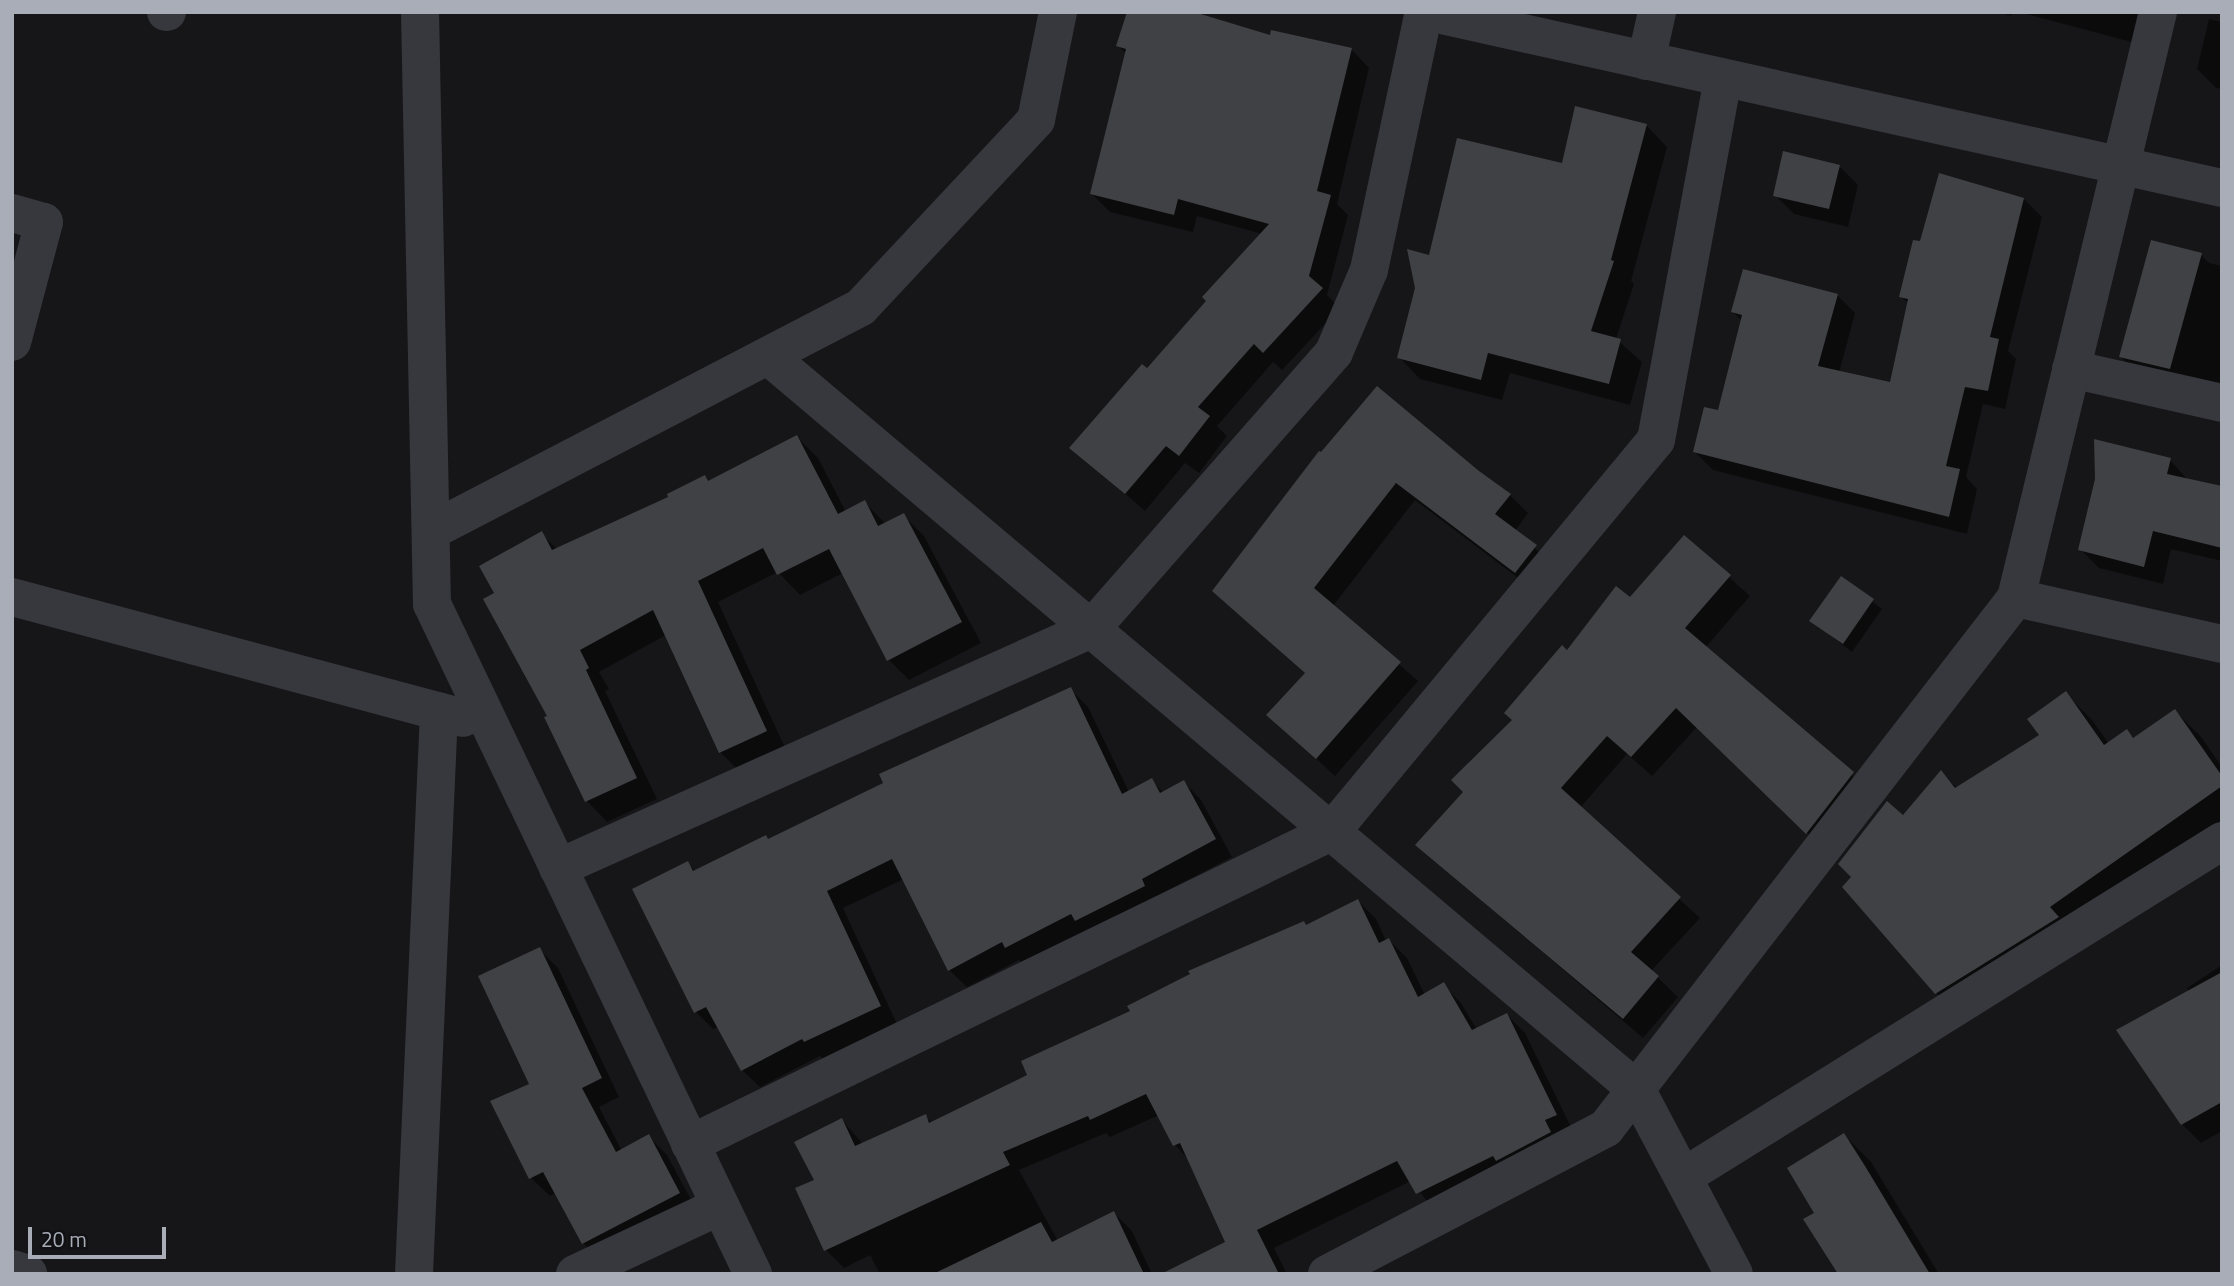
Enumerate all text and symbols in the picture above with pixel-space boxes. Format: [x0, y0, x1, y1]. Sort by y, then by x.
scale bar [32, 1212, 170, 1256]
text: 20 m [41, 1223, 87, 1255]

